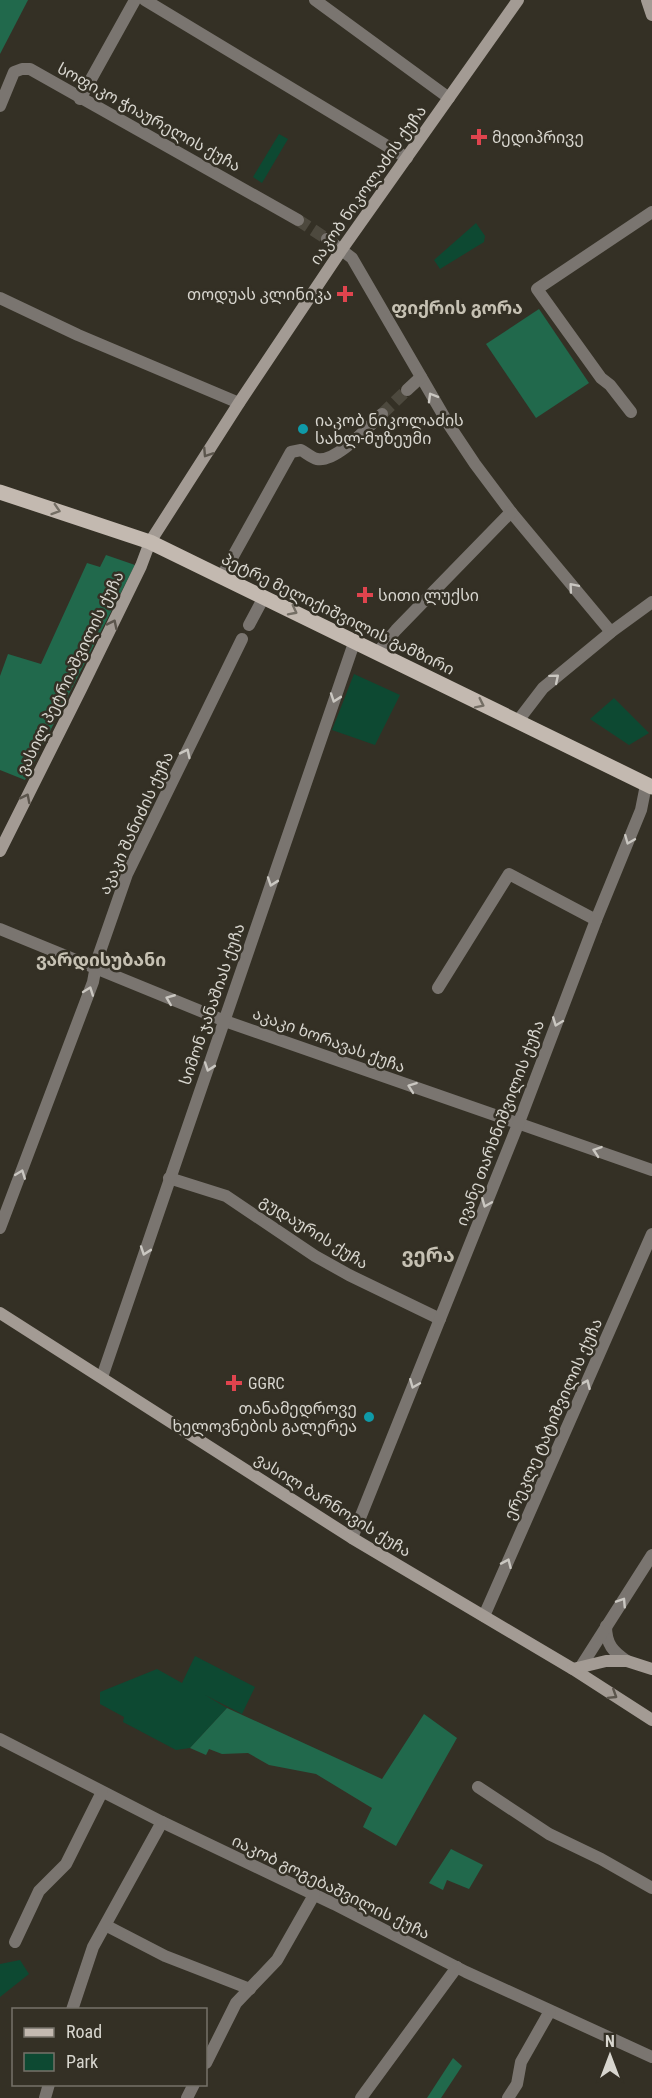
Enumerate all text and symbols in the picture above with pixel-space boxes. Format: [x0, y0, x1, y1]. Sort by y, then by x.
street label: სოფიკო ჭიაურელის ქუჩა [53, 59, 244, 176]
street label: იაკობ ნიკოლაძის ქუჩა [306, 102, 431, 269]
marker: მედიპრივე [470, 128, 488, 146]
place label: მედიპრივე [492, 128, 584, 148]
place label: თოდუას კლინიკა [187, 285, 332, 305]
marker: თოდუას კლინიკა [336, 285, 354, 303]
district label: ფიქრის გორა [391, 297, 523, 318]
one-way arrow [428, 393, 440, 403]
place label: იაკობ ნიკოლაძის სახლ-მუზეუმი [315, 411, 464, 449]
marker: იაკობ ნიკოლაძის სახლ-მუზეუმი [296, 422, 310, 436]
one-way arrow [204, 446, 215, 457]
one-way arrow [50, 503, 61, 516]
street label: პეტრე მელიქიშვილის გამზირი [218, 549, 457, 680]
street label: ვასილ პეტრიაშვილის ქუჩა [12, 568, 129, 778]
one-way arrow [570, 583, 581, 594]
marker: სითი ლუქსი [356, 586, 374, 604]
place label: სითი ლუქსი [378, 586, 479, 606]
one-way arrow [286, 604, 297, 616]
one-way arrow [106, 619, 117, 630]
one-way arrow [548, 674, 559, 685]
one-way arrow [330, 692, 343, 703]
one-way arrow [474, 696, 485, 708]
one-way arrow [179, 748, 191, 759]
street label: აკაკი შანიძის ქუჩა [95, 749, 177, 897]
one-way arrow [19, 794, 30, 805]
one-way arrow [624, 834, 636, 845]
one-way arrow [267, 877, 279, 887]
street label: სიმონ ჯანაშიას ქუჩა [175, 921, 249, 1087]
district label: ვარდისუბანი [36, 949, 166, 971]
one-way arrow [82, 986, 95, 997]
one-way arrow [165, 994, 176, 1006]
street label: აკაკი ხორავას ქუჩა [250, 1004, 408, 1076]
one-way arrow [552, 1016, 565, 1026]
street label: ივანე თარხნიშვილის ქუჩა [452, 1018, 549, 1229]
one-way arrow [203, 1061, 216, 1072]
one-way arrow [408, 1082, 418, 1095]
one-way arrow [592, 1146, 603, 1159]
one-way arrow [13, 1169, 26, 1180]
street label: გუდაურის ქუჩა [256, 1191, 372, 1274]
one-way arrow [481, 1197, 494, 1208]
district label: ვერა [401, 1243, 455, 1267]
one-way arrow [139, 1245, 152, 1256]
street label: ერეკლე ტატიშვილის ქუჩა [500, 1315, 607, 1523]
marker: GGRC [225, 1374, 243, 1392]
place label: GGRC [248, 1374, 284, 1393]
one-way arrow [409, 1378, 421, 1389]
one-way arrow [579, 1380, 591, 1391]
place label: თანამედროვე ხელოვნების გალერეა [172, 1399, 357, 1437]
marker: თანამედროვე ხელოვნების გალერეა [362, 1410, 376, 1424]
street label: ვასილ ბარნოვის ქუჩა [251, 1449, 415, 1562]
one-way arrow [500, 1558, 512, 1569]
one-way arrow [615, 1597, 626, 1608]
one-way arrow [606, 1687, 617, 1698]
street label: იაკობ გოგებაშვილის ქუჩა [229, 1831, 433, 1944]
legend [12, 2008, 207, 2086]
text: Road [66, 2021, 102, 2042]
north arrow [580, 2026, 640, 2086]
text: N [605, 2032, 615, 2051]
text: Park [66, 2051, 98, 2072]

